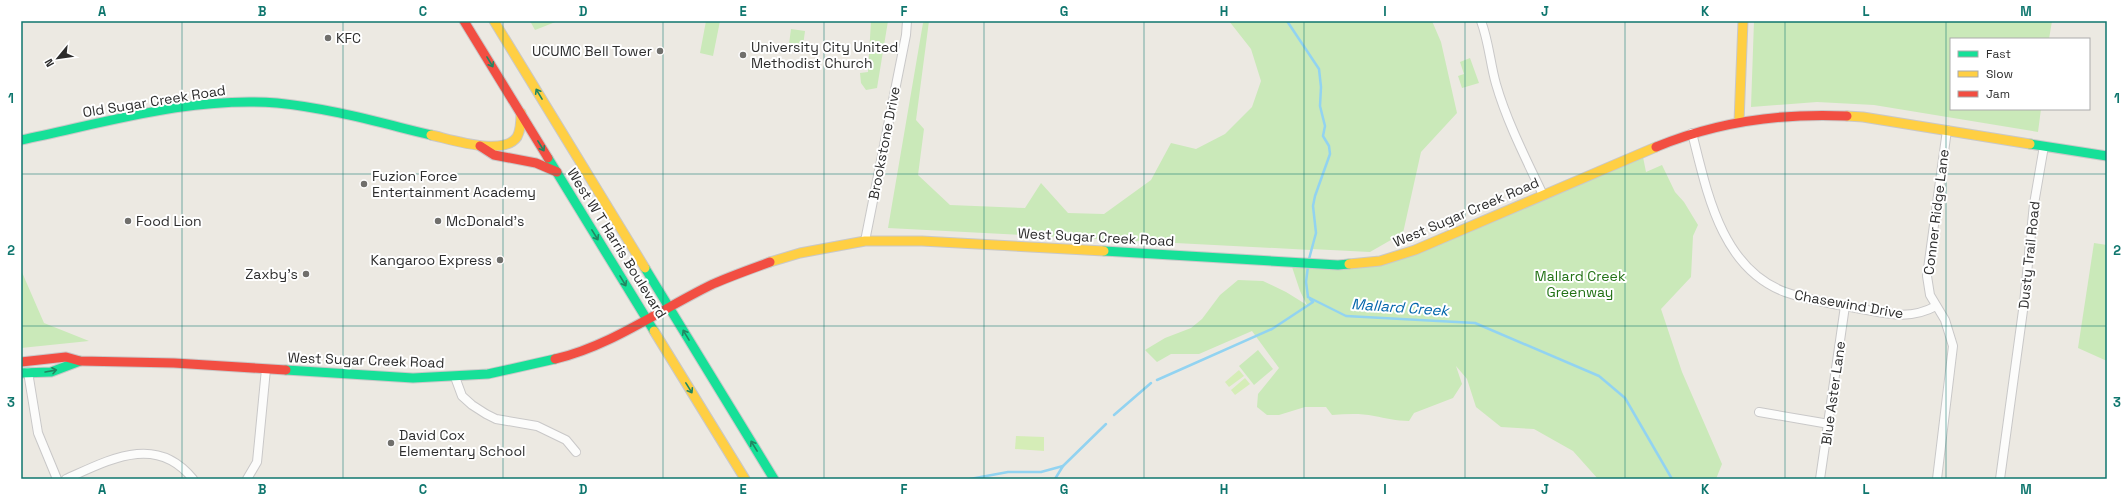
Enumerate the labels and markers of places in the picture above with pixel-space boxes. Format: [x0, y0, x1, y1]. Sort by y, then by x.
place label: KFC [336, 29, 361, 47]
marker: KFC [323, 33, 333, 43]
place label: University City United Methodist Church [751, 38, 898, 72]
place label: UCUMC Bell Tower [532, 42, 652, 60]
marker: UCUMC Bell Tower [655, 46, 665, 56]
marker: University City United Methodist Church [738, 50, 748, 60]
place label: Fuzion Force Entertainment Academy [372, 167, 536, 201]
marker: Fuzion Force Entertainment Academy [359, 179, 369, 189]
place label: Food Lion [136, 212, 202, 230]
place label: McDonald's [446, 212, 524, 230]
marker: Food Lion [123, 216, 133, 226]
marker: McDonald's [433, 216, 443, 226]
place label: Kangaroo Express [371, 251, 492, 269]
marker: Kangaroo Express [495, 255, 505, 265]
place label: Zaxby's [245, 265, 298, 283]
marker: Zaxby's [301, 269, 311, 279]
place label: David Cox Elementary School [399, 426, 525, 460]
marker: David Cox Elementary School [386, 438, 396, 448]

